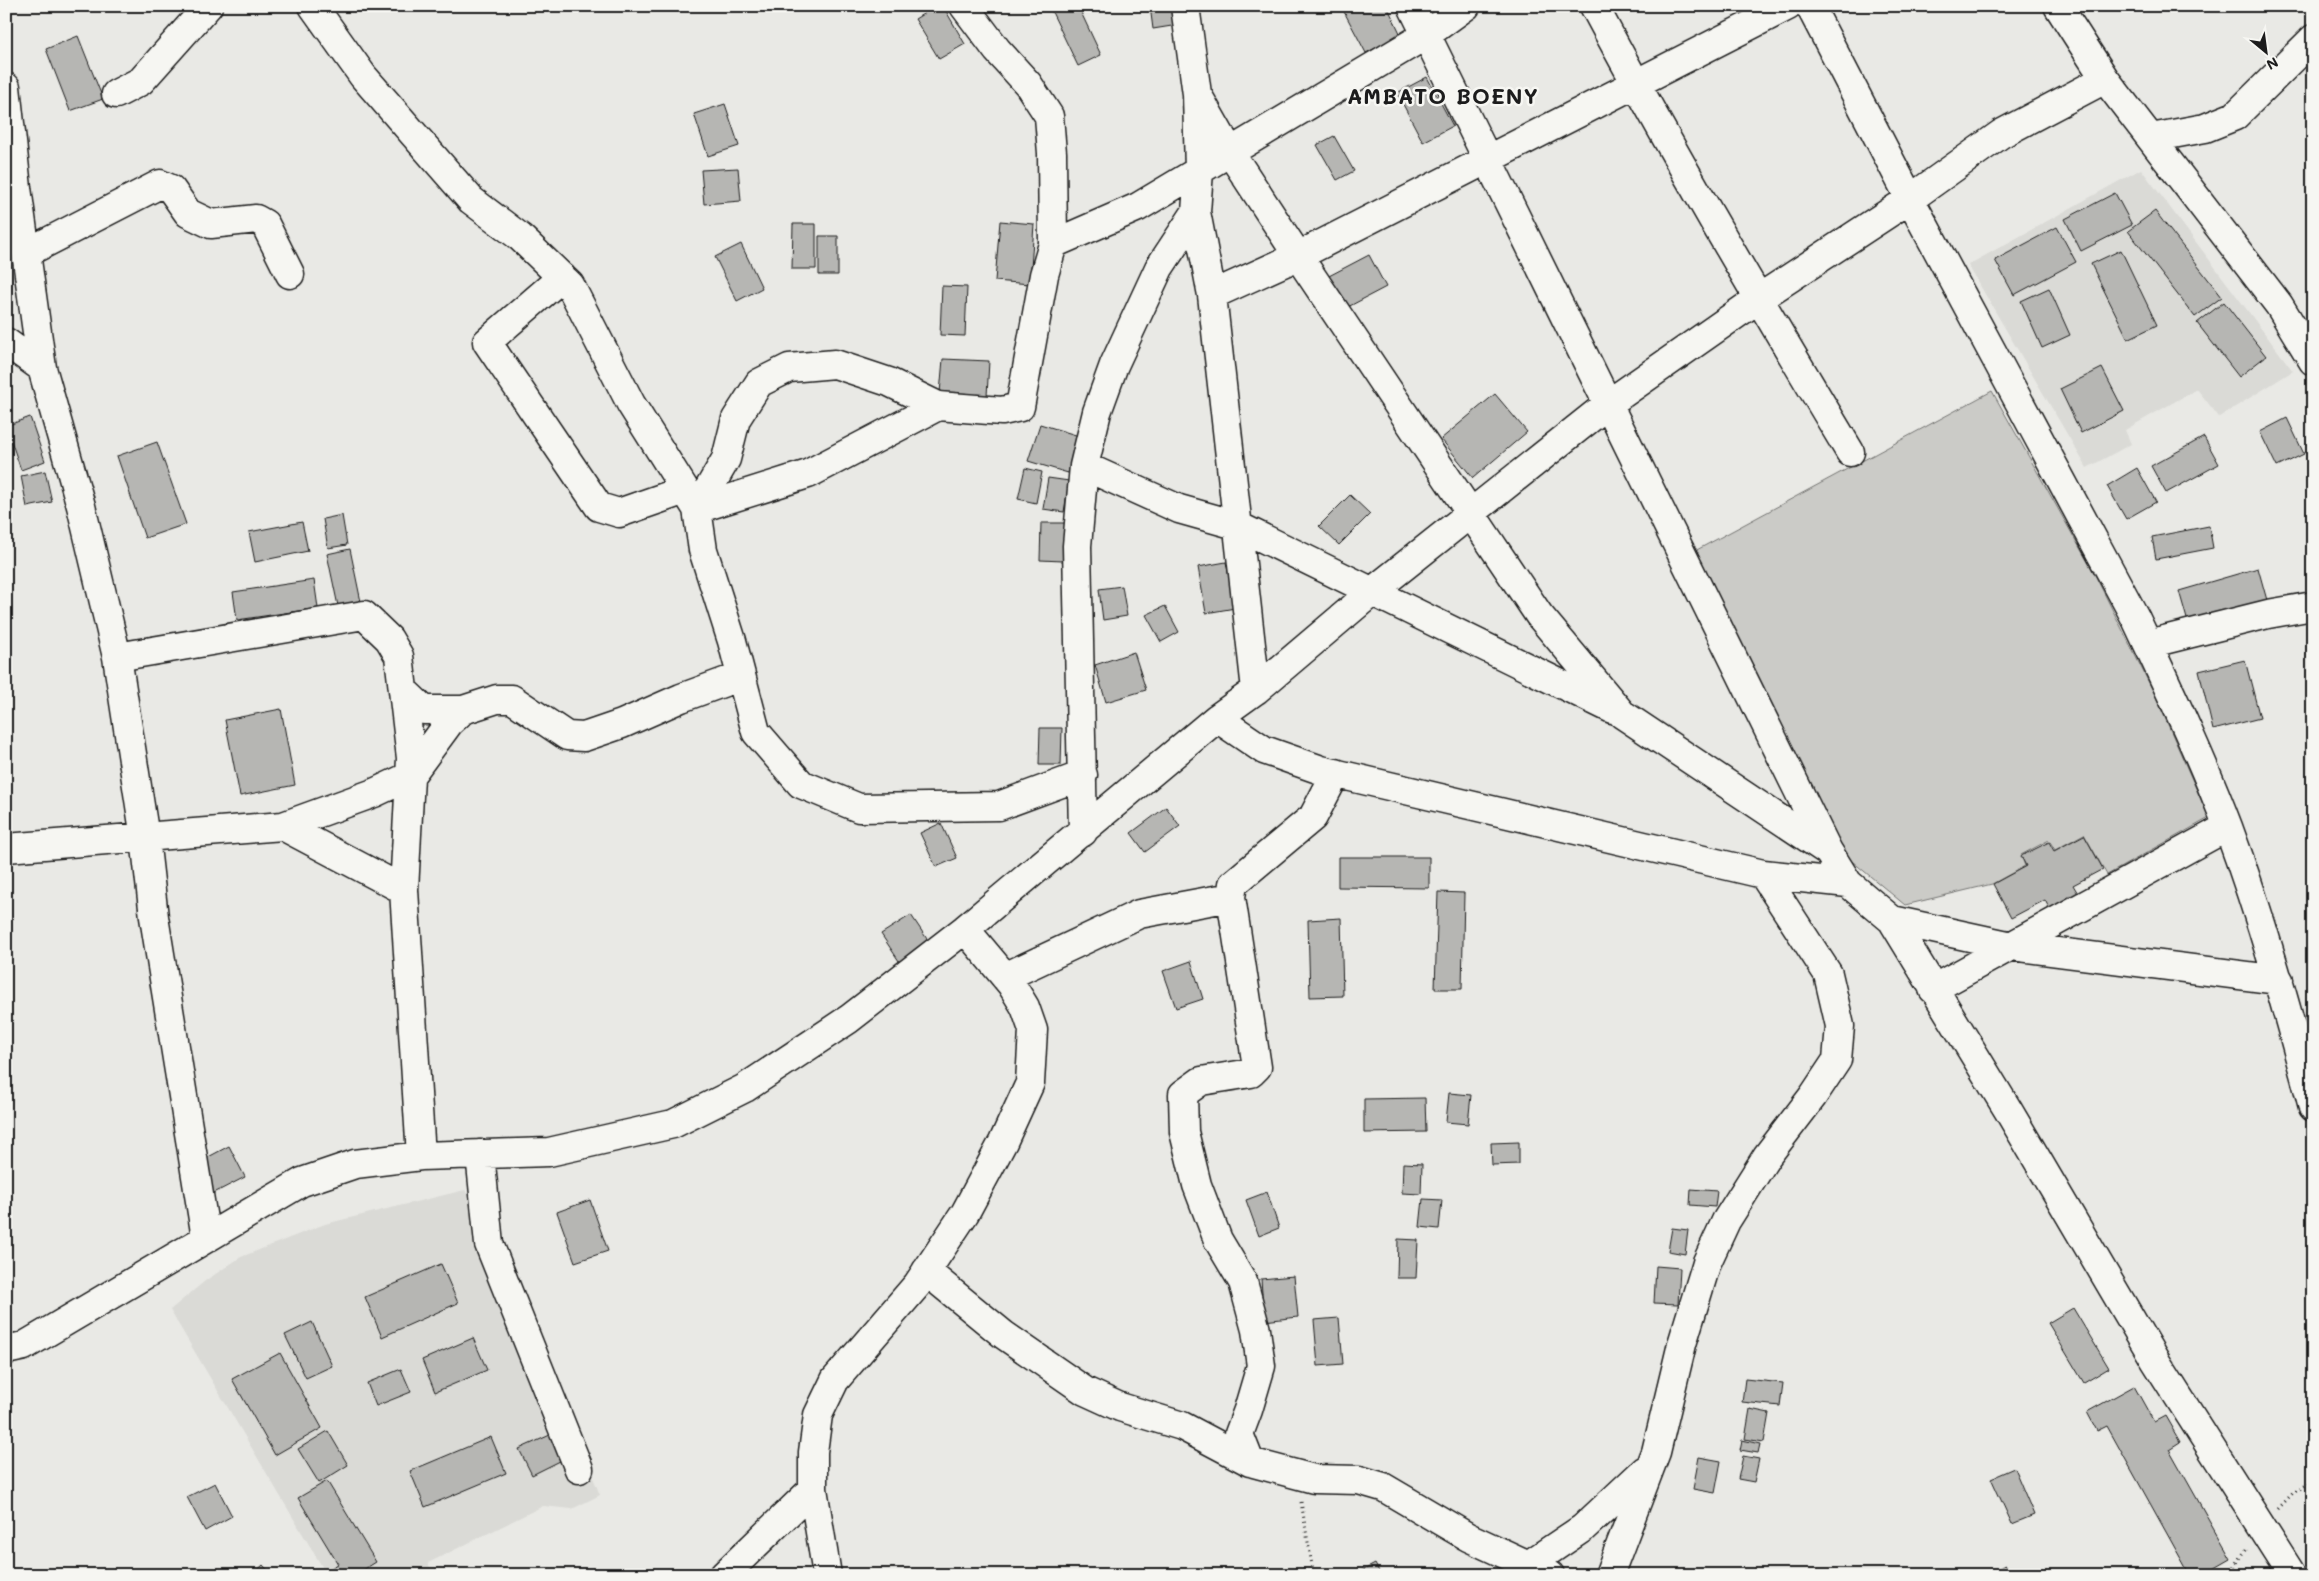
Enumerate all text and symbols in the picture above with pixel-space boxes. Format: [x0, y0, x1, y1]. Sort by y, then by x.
north arrow [2242, 28, 2292, 78]
text: N [2263, 53, 2282, 75]
district label: AMBATO BOENY [1347, 81, 1539, 110]

